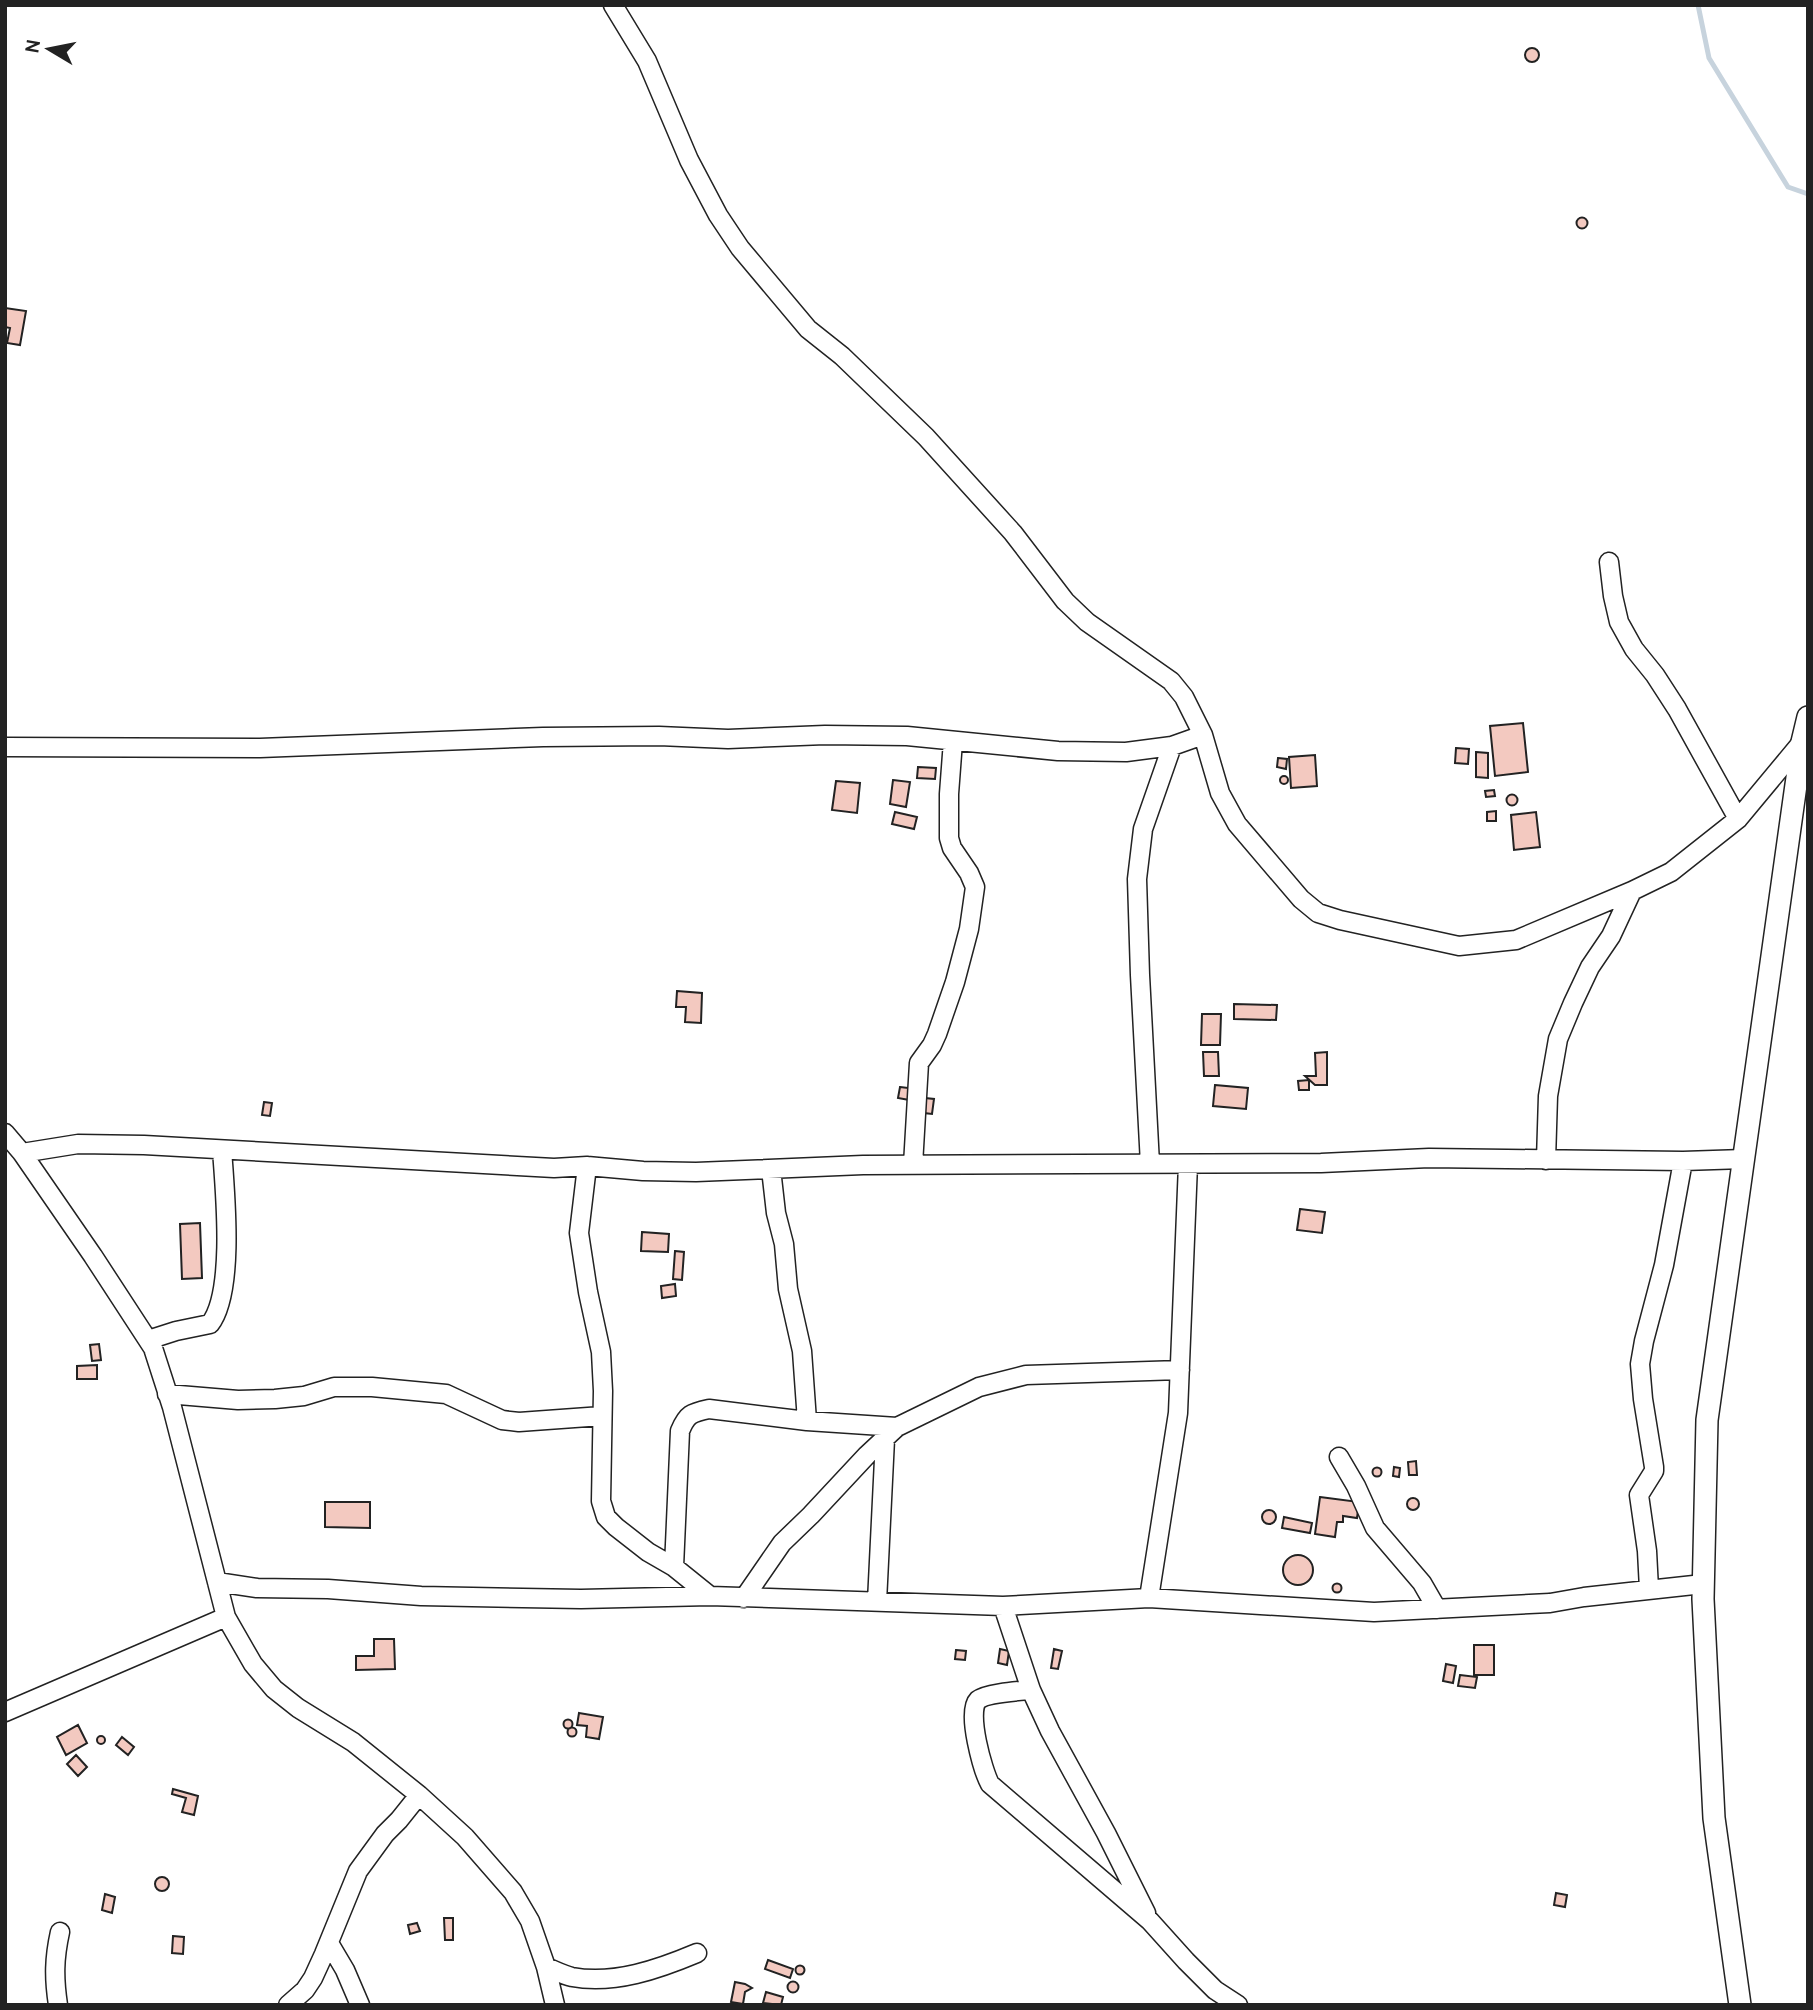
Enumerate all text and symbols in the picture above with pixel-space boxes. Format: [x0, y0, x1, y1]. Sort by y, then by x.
north arrow [14, 14, 84, 84]
text: N [20, 38, 45, 55]

